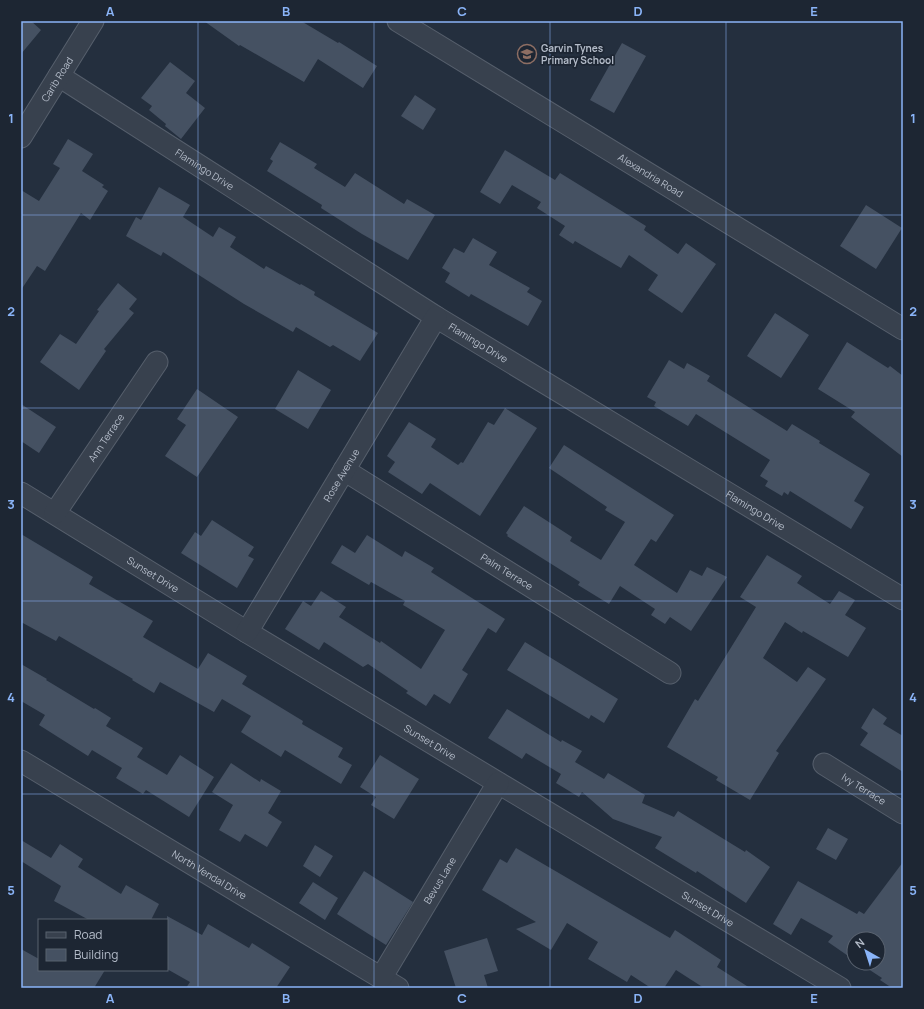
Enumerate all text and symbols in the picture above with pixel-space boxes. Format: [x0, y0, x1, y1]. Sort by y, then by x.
text: A [106, 2, 115, 20]
text: B [282, 2, 290, 20]
text: C [457, 2, 467, 20]
text: D [633, 2, 643, 20]
text: E [810, 2, 818, 20]
place label: Garvin Tynes Primary School [541, 41, 614, 67]
school or university icon: Garvin Tynes Primary School [516, 43, 538, 65]
street label: Carib Road [38, 54, 76, 104]
text: 1 [8, 109, 14, 127]
text: 1 [910, 109, 916, 127]
street label: Flamingo Drive [173, 145, 237, 193]
street label: Alexandria Road [615, 150, 686, 200]
text: 2 [7, 302, 15, 320]
text: 2 [909, 302, 917, 320]
street label: Flamingo Drive [446, 319, 511, 366]
street label: Ann Terrace [85, 411, 127, 464]
street label: Rose Avenue [320, 446, 363, 504]
street label: Flamingo Drive [723, 487, 788, 533]
text: 3 [7, 495, 15, 513]
text: 3 [909, 495, 917, 513]
street label: Palm Terrace [478, 550, 536, 593]
street label: Sunset Drive [124, 553, 182, 596]
text: 4 [7, 688, 15, 706]
text: 4 [909, 688, 917, 706]
street label: Sunset Drive [401, 721, 459, 763]
street label: Ivy Terrace [839, 770, 889, 808]
street label: North Vendal Drive [170, 847, 249, 902]
street label: Bevus Lane [420, 854, 459, 906]
text: 5 [7, 881, 15, 899]
text: 5 [909, 881, 917, 899]
street label: Sunset Drive [679, 888, 737, 930]
legend [38, 919, 168, 971]
text: Road [74, 926, 102, 943]
north arrow [846, 931, 886, 971]
text: N [852, 934, 867, 951]
text: Building [74, 946, 118, 963]
text: A [106, 989, 115, 1007]
text: B [282, 989, 290, 1007]
text: C [457, 989, 467, 1007]
text: D [633, 989, 643, 1007]
text: E [810, 989, 818, 1007]

